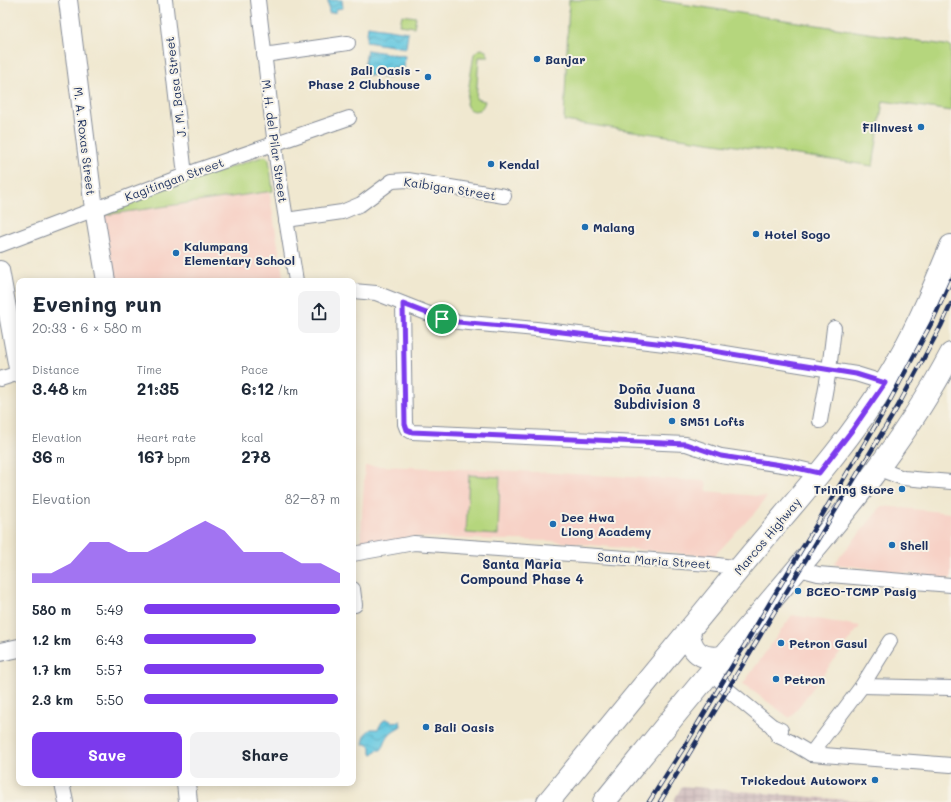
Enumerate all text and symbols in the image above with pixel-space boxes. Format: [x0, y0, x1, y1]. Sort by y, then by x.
street label: J. M. Basa Street [161, 36, 189, 138]
place label: Banjar [545, 51, 585, 67]
marker: Banjar [532, 54, 542, 64]
place label: Bali Oasis - Phase 2 Clubhouse [308, 62, 420, 92]
marker: Bali Oasis - Phase 2 Clubhouse [423, 72, 433, 82]
street label: M. H. del Pilar Street [258, 78, 292, 204]
street label: M. A. Roxas Street [70, 86, 100, 196]
place label: Filinvest [862, 119, 913, 135]
marker: Filinvest [916, 122, 926, 132]
street label: Kagitingan Street [122, 154, 226, 204]
place label: Kendal [499, 156, 539, 172]
marker: Kendal [486, 159, 496, 169]
street label: Kaibigan Street [403, 173, 497, 203]
place label: Malang [593, 219, 635, 235]
marker: Malang [580, 222, 590, 232]
place label: Hotel Sogo [764, 226, 830, 242]
marker: Hotel Sogo [751, 229, 761, 239]
place label: Kalumpang Elementary School [184, 238, 295, 268]
marker: Kalumpang Elementary School [171, 248, 181, 258]
text: Evening run [32, 289, 162, 318]
button: share [298, 291, 340, 333]
pin [425, 302, 459, 336]
icon: arrive [431, 308, 453, 330]
text: 20:33 · 6 × 580 m [32, 319, 142, 336]
text: Distance [32, 362, 79, 377]
text: Time [137, 362, 162, 377]
text: Pace [241, 362, 268, 377]
text: 3.48 [32, 377, 69, 399]
text: 21:35 [137, 377, 179, 399]
text: 6:12 [241, 377, 274, 399]
district label: Doña Juana Subdivision 3 [614, 380, 701, 412]
text: km [69, 383, 87, 398]
text: /km [274, 383, 298, 398]
place label: SM51 Lofts [680, 413, 745, 429]
marker: SM51 Lofts [667, 416, 677, 426]
text: Elevation [32, 430, 81, 445]
text: Heart rate [137, 430, 196, 445]
text: kcal [241, 430, 263, 445]
text: 36 [32, 445, 53, 467]
text: 167 [137, 445, 164, 467]
text: 278 [241, 445, 271, 467]
text: m [53, 451, 65, 466]
text: bpm [164, 451, 190, 466]
place label: Trining Store [814, 481, 894, 497]
marker: Trining Store [897, 484, 907, 494]
text: Elevation [32, 490, 90, 507]
text: 82–87 m [285, 490, 340, 507]
street label: Marcos Highway [730, 494, 804, 578]
place label: Dee Hwa Liong Academy [561, 509, 652, 539]
marker: Dee Hwa Liong Academy [548, 519, 558, 529]
place label: Shell [900, 537, 928, 553]
marker: Shell [887, 540, 897, 550]
street label: Santa Maria Street [597, 548, 711, 572]
district label: Santa Maria Compound Phase 4 [460, 555, 584, 587]
place label: BCEO-TCMP Pasig [806, 583, 917, 599]
marker: BCEO-TCMP Pasig [793, 586, 803, 596]
text: 580 m [32, 601, 71, 618]
text: 5:49 [96, 601, 123, 618]
text: 1.2 km [32, 631, 71, 648]
text: 6:43 [96, 631, 123, 648]
place label: Petron Gasul [789, 635, 867, 651]
marker: Petron Gasul [776, 638, 786, 648]
text: 1.7 km [32, 661, 71, 678]
text: 5:57 [96, 661, 122, 678]
place label: Petron [784, 671, 825, 687]
marker: Petron [771, 674, 781, 684]
text: 2.3 km [32, 691, 73, 708]
text: 5:50 [96, 691, 123, 708]
place label: Bali Oasis [434, 719, 494, 735]
marker: Bali Oasis [421, 722, 431, 732]
button: Save [32, 732, 182, 778]
button: Share [190, 732, 340, 778]
place label: Trickedout Autoworx [740, 772, 867, 788]
marker: Trickedout Autoworx [870, 775, 880, 785]

